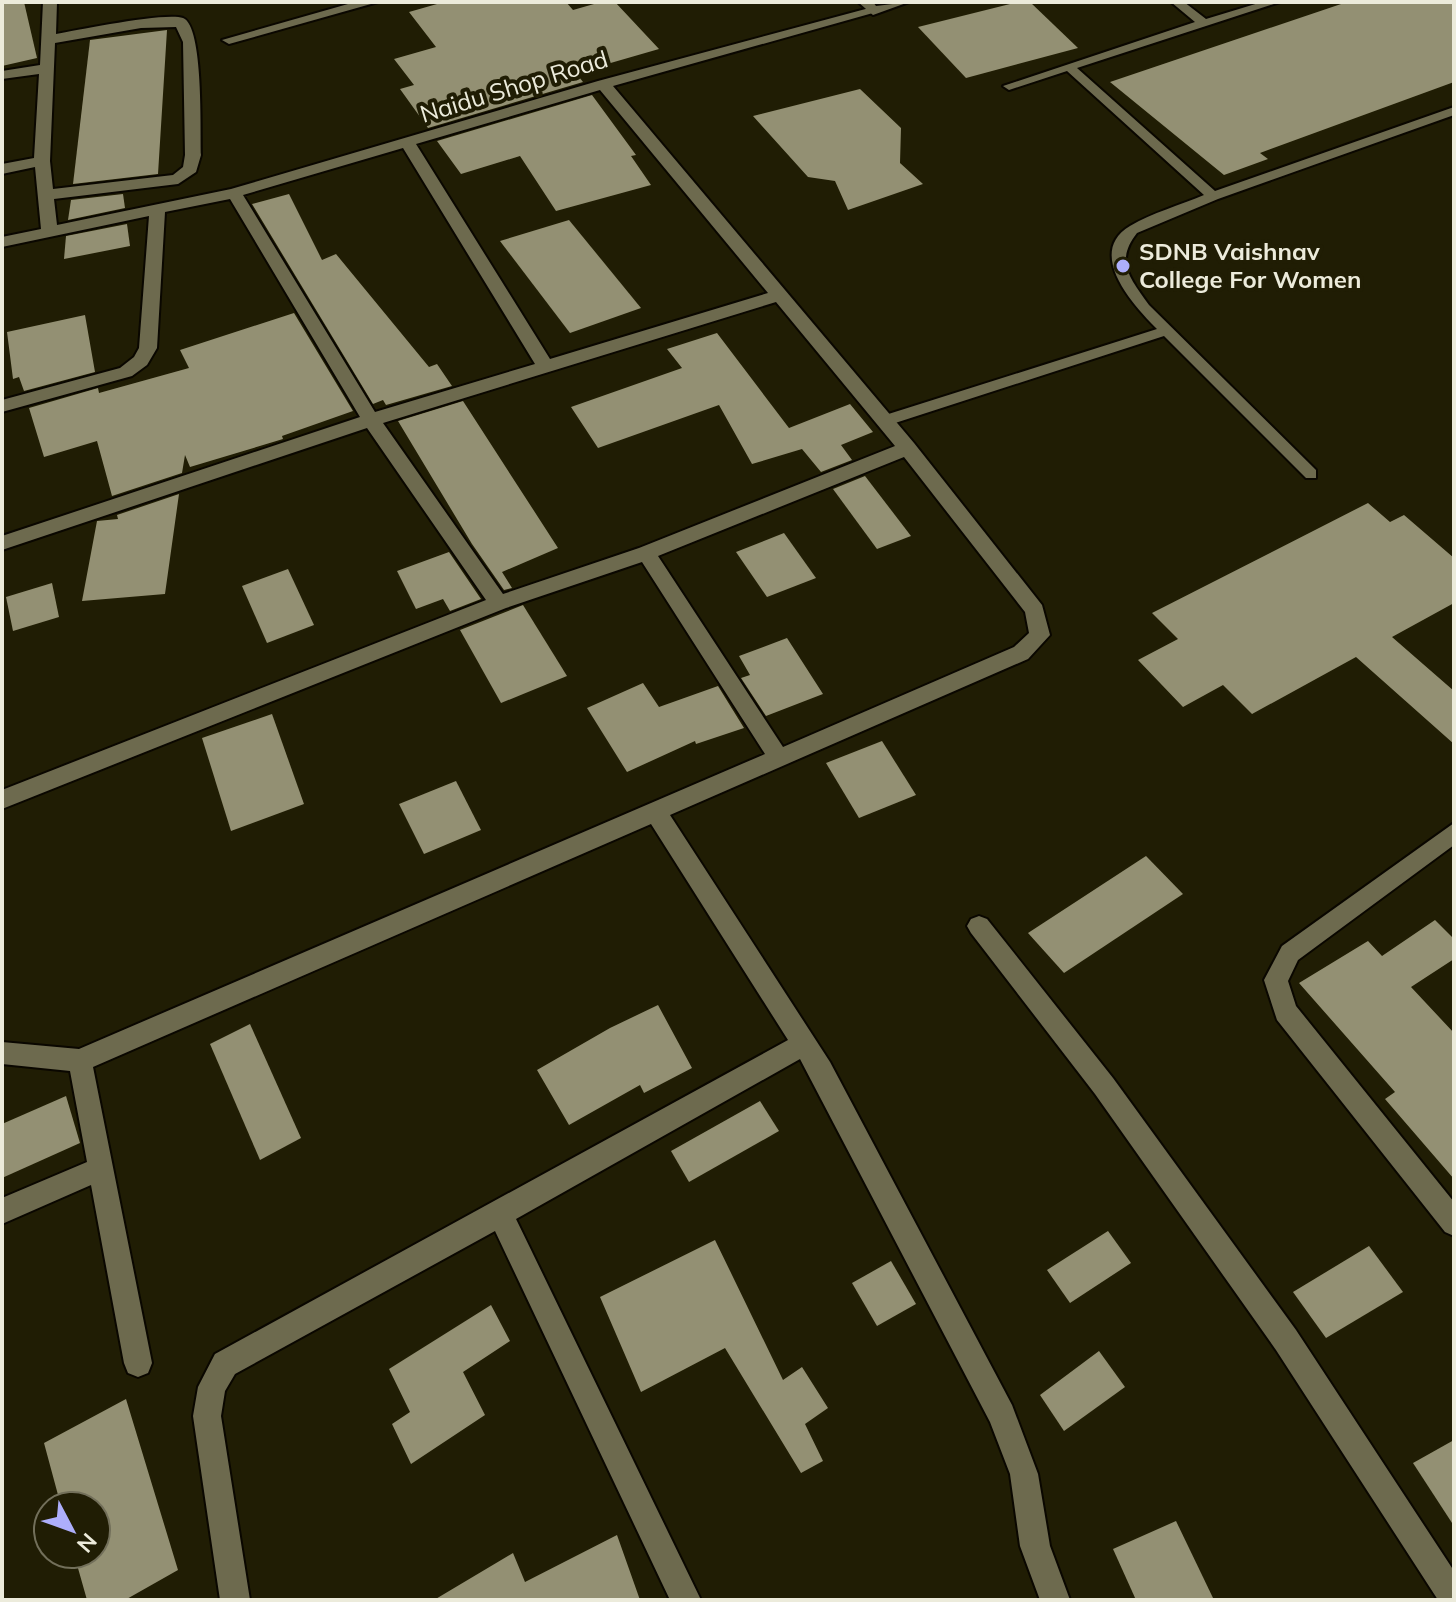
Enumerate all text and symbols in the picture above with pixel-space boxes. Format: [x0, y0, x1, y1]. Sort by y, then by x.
street label: Naidu Shop Road [416, 43, 611, 129]
place label: SDNB Vaishnav College For Women [1139, 236, 1361, 294]
marker: SDNB Vaishnav College For Women [1114, 257, 1132, 275]
north arrow [32, 1490, 112, 1570]
text: N [71, 1528, 103, 1559]

